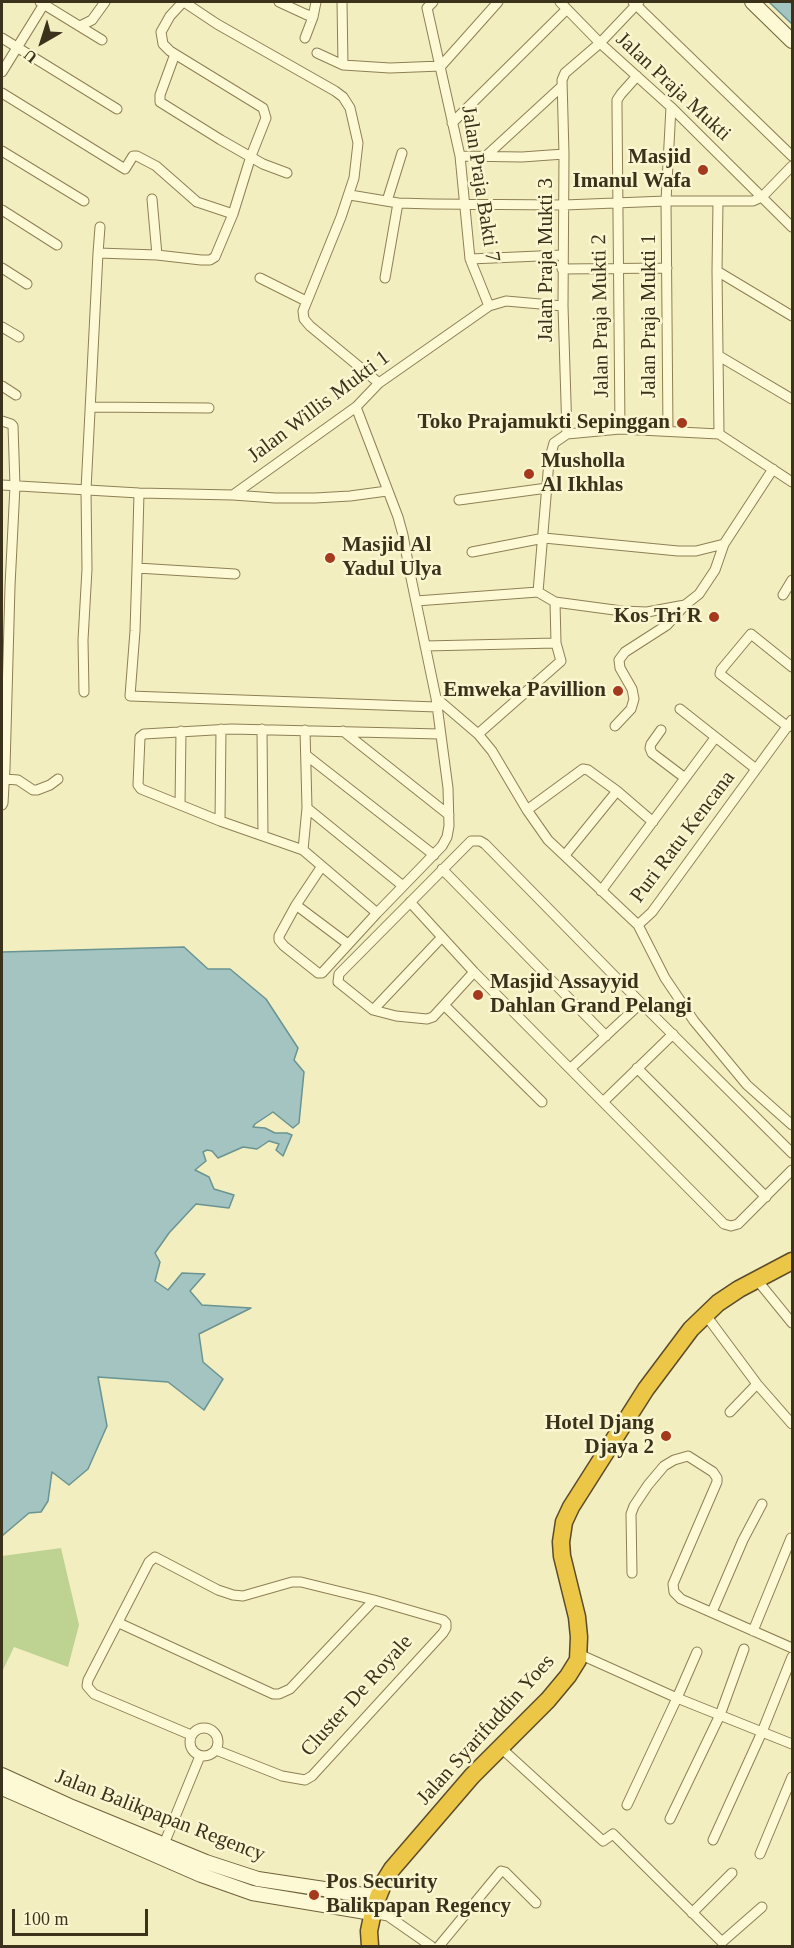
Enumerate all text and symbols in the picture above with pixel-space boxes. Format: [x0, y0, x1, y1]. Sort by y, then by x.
north arrow [12, 12, 72, 72]
street label: Jalan Praja Mukti [610, 27, 736, 147]
text: U [21, 46, 40, 67]
street label: Jalan Praja Bakti 7 [455, 104, 505, 264]
place label: Masjid Imanul Wafa [573, 145, 691, 195]
marker: Masjid Imanul Wafa [696, 163, 710, 177]
street label: Jalan Praja Mukti 3 [533, 178, 559, 342]
street label: Jalan Praja Mukti 2 [587, 234, 615, 398]
street label: Jalan Praja Mukti 1 [636, 234, 662, 398]
street label: Jalan Willis Mukti 1 [243, 345, 395, 469]
place label: Toko Prajamukti Sepinggan [418, 410, 670, 436]
marker: Toko Prajamukti Sepinggan [675, 416, 689, 430]
place label: Musholla Al Ikhlas [541, 449, 625, 499]
marker: Musholla Al Ikhlas [522, 467, 536, 481]
place label: Masjid Al Yadul Ulya [342, 533, 442, 583]
marker: Masjid Al Yadul Ulya [323, 551, 337, 565]
place label: Kos Tri R [614, 604, 702, 630]
marker: Kos Tri R [707, 610, 721, 624]
place label: Emweka Pavillion [443, 678, 606, 704]
marker: Emweka Pavillion [611, 684, 625, 698]
street label: Puri Ratu Kencana [625, 766, 741, 908]
place label: Masjid Assayyid Dahlan Grand Pelangi [490, 970, 692, 1020]
marker: Masjid Assayyid Dahlan Grand Pelangi [471, 988, 485, 1002]
place label: Hotel Djang Djaya 2 [545, 1411, 654, 1461]
marker: Hotel Djang Djaya 2 [659, 1429, 673, 1443]
street label: Cluster De Royale [296, 1630, 418, 1762]
street label: Jalan Syarifuddin Yoes [412, 1650, 560, 1810]
street label: Jalan Balikpapan Regency [52, 1764, 268, 1868]
place label: Pos Security Balikpapan Regency [326, 1870, 511, 1920]
marker: Pos Security Balikpapan Regency [307, 1888, 321, 1902]
scale bar [15, 1897, 152, 1935]
text: 100 m [23, 1909, 69, 1929]

